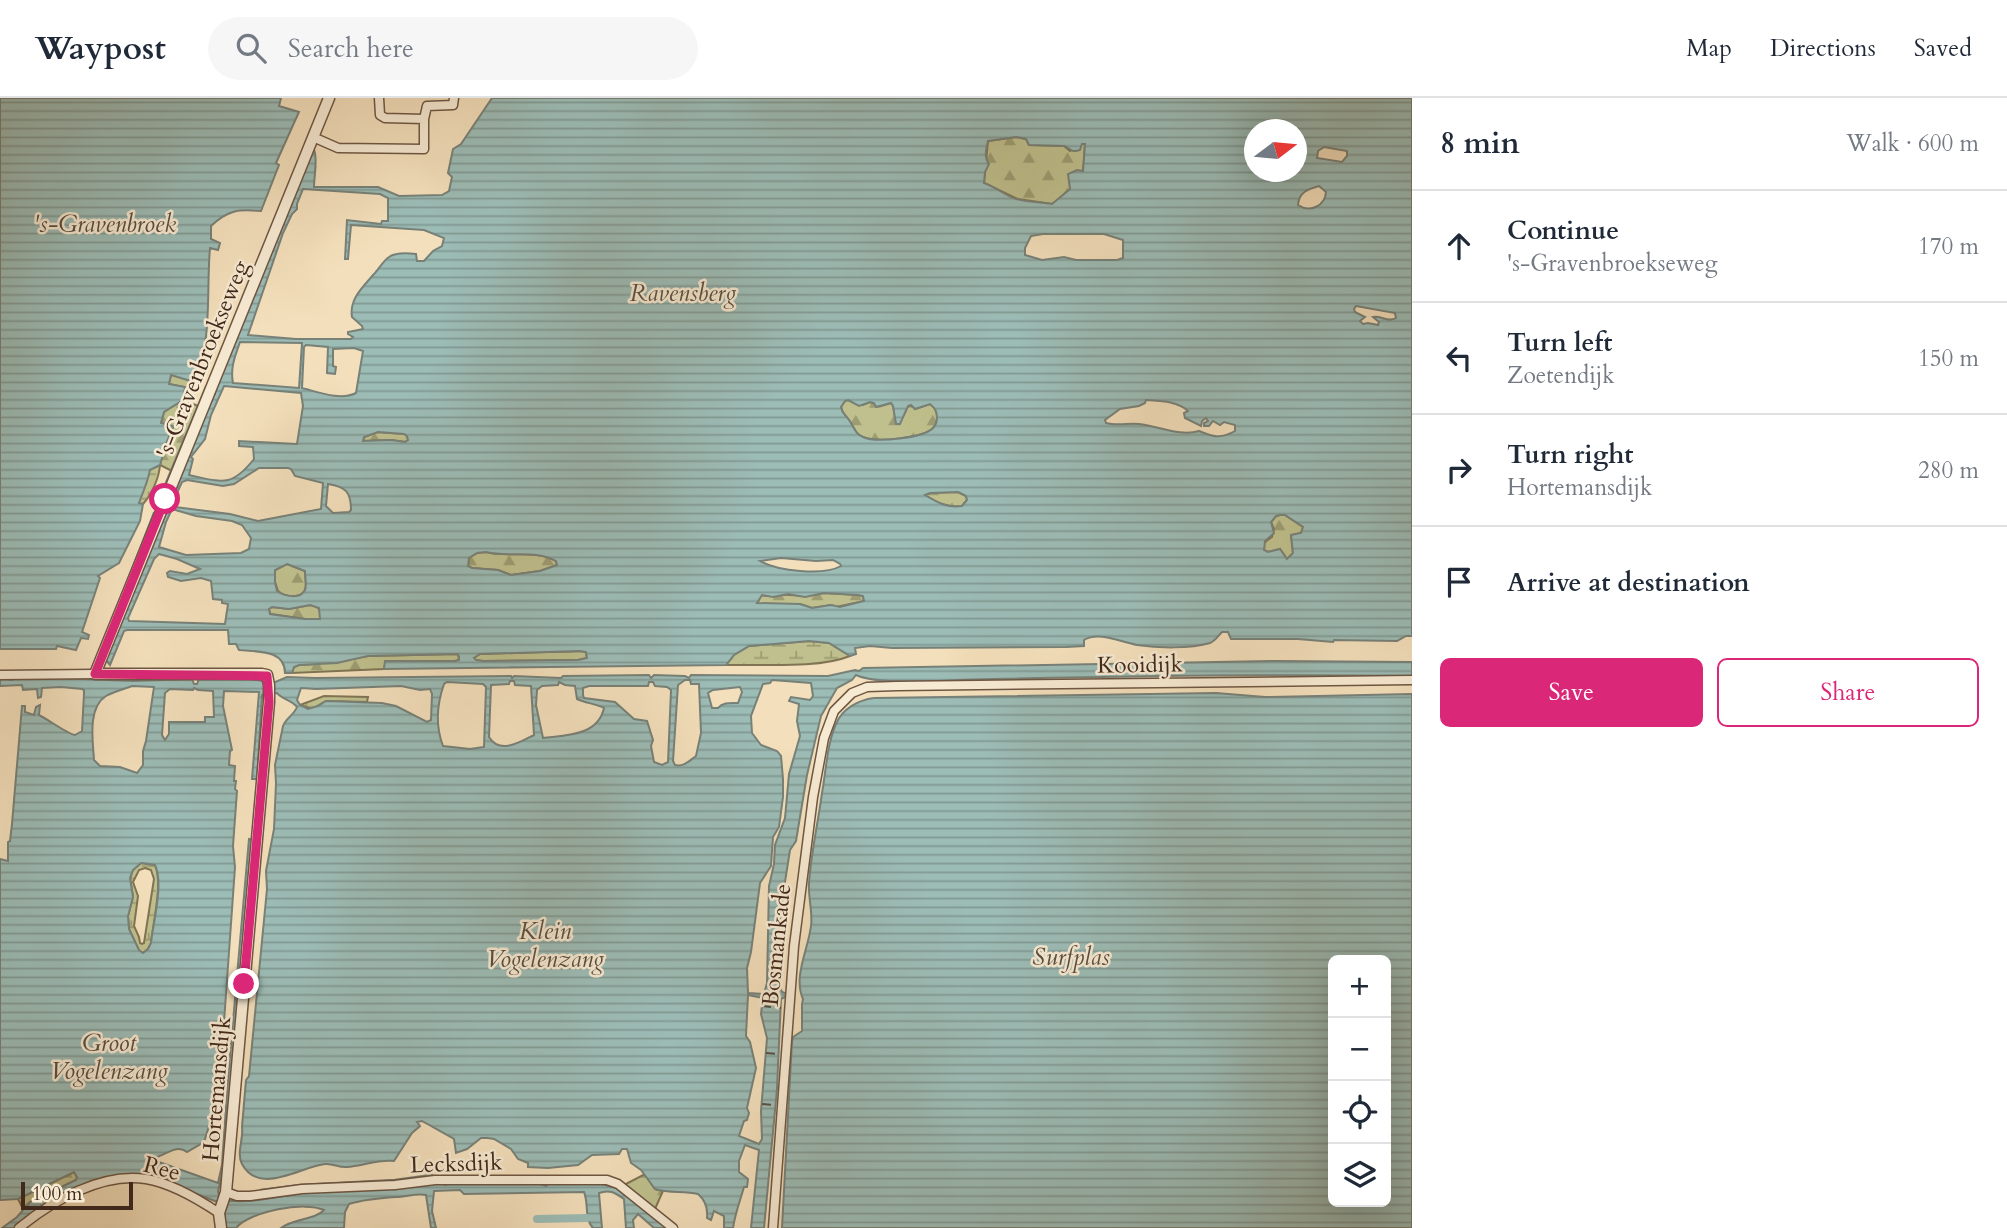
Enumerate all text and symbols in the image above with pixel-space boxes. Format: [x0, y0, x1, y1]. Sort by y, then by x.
search box [208, 17, 698, 80]
text: Waypost [35, 26, 166, 71]
icon: search [232, 29, 270, 67]
text: Search here [288, 31, 414, 66]
text: Map [1686, 32, 1732, 65]
text: Directions [1770, 32, 1876, 65]
text: Saved [1914, 32, 1972, 65]
north arrow [1244, 119, 1307, 182]
text: 8 min [1440, 123, 1520, 164]
text: Walk · 600 m [1846, 128, 1979, 159]
water label: 's-Gravenbroek [34, 208, 176, 241]
text: Continue [1507, 213, 1619, 248]
icon: ahead [1440, 227, 1478, 265]
text: 170 m [1918, 231, 1979, 262]
text: 's-Gravenbroekseweg [1507, 248, 1718, 279]
street label: 's-Gravenbroekseweg [149, 256, 256, 463]
water label: Ravensberg [630, 277, 736, 310]
text: Turn left [1507, 325, 1612, 360]
icon: left [1440, 339, 1478, 377]
text: 150 m [1918, 343, 1979, 374]
text: Zoetendijk [1507, 360, 1615, 391]
text: Turn right [1507, 437, 1634, 472]
icon: right [1440, 451, 1478, 489]
text: 280 m [1918, 455, 1979, 486]
text: Hortemansdijk [1507, 472, 1652, 503]
route start [149, 483, 180, 514]
icon: arrive [1440, 563, 1478, 601]
text: Arrive at destination [1507, 565, 1750, 600]
street label: Kooidijk [1097, 648, 1184, 681]
button: Save [1440, 658, 1703, 727]
button: Share [1717, 658, 1979, 727]
street label: Bosmankade [755, 882, 798, 1008]
water label: Klein Vogelenzang [486, 915, 604, 976]
water label: Surfplas [1032, 941, 1110, 974]
map controls [1328, 955, 1391, 1207]
button: + [1328, 955, 1391, 1018]
route end [228, 968, 259, 999]
street label: Hortemansdijk [195, 1015, 238, 1163]
button: − [1328, 1018, 1391, 1081]
water label: Groot Vogelenzang [50, 1027, 168, 1088]
button: locate [1328, 1081, 1391, 1144]
button: layers [1328, 1144, 1391, 1207]
street label: Lecksdijk [409, 1146, 503, 1181]
street label: Ree [140, 1149, 184, 1188]
scale bar [21, 1179, 133, 1211]
text: 100 m [32, 1181, 82, 1207]

